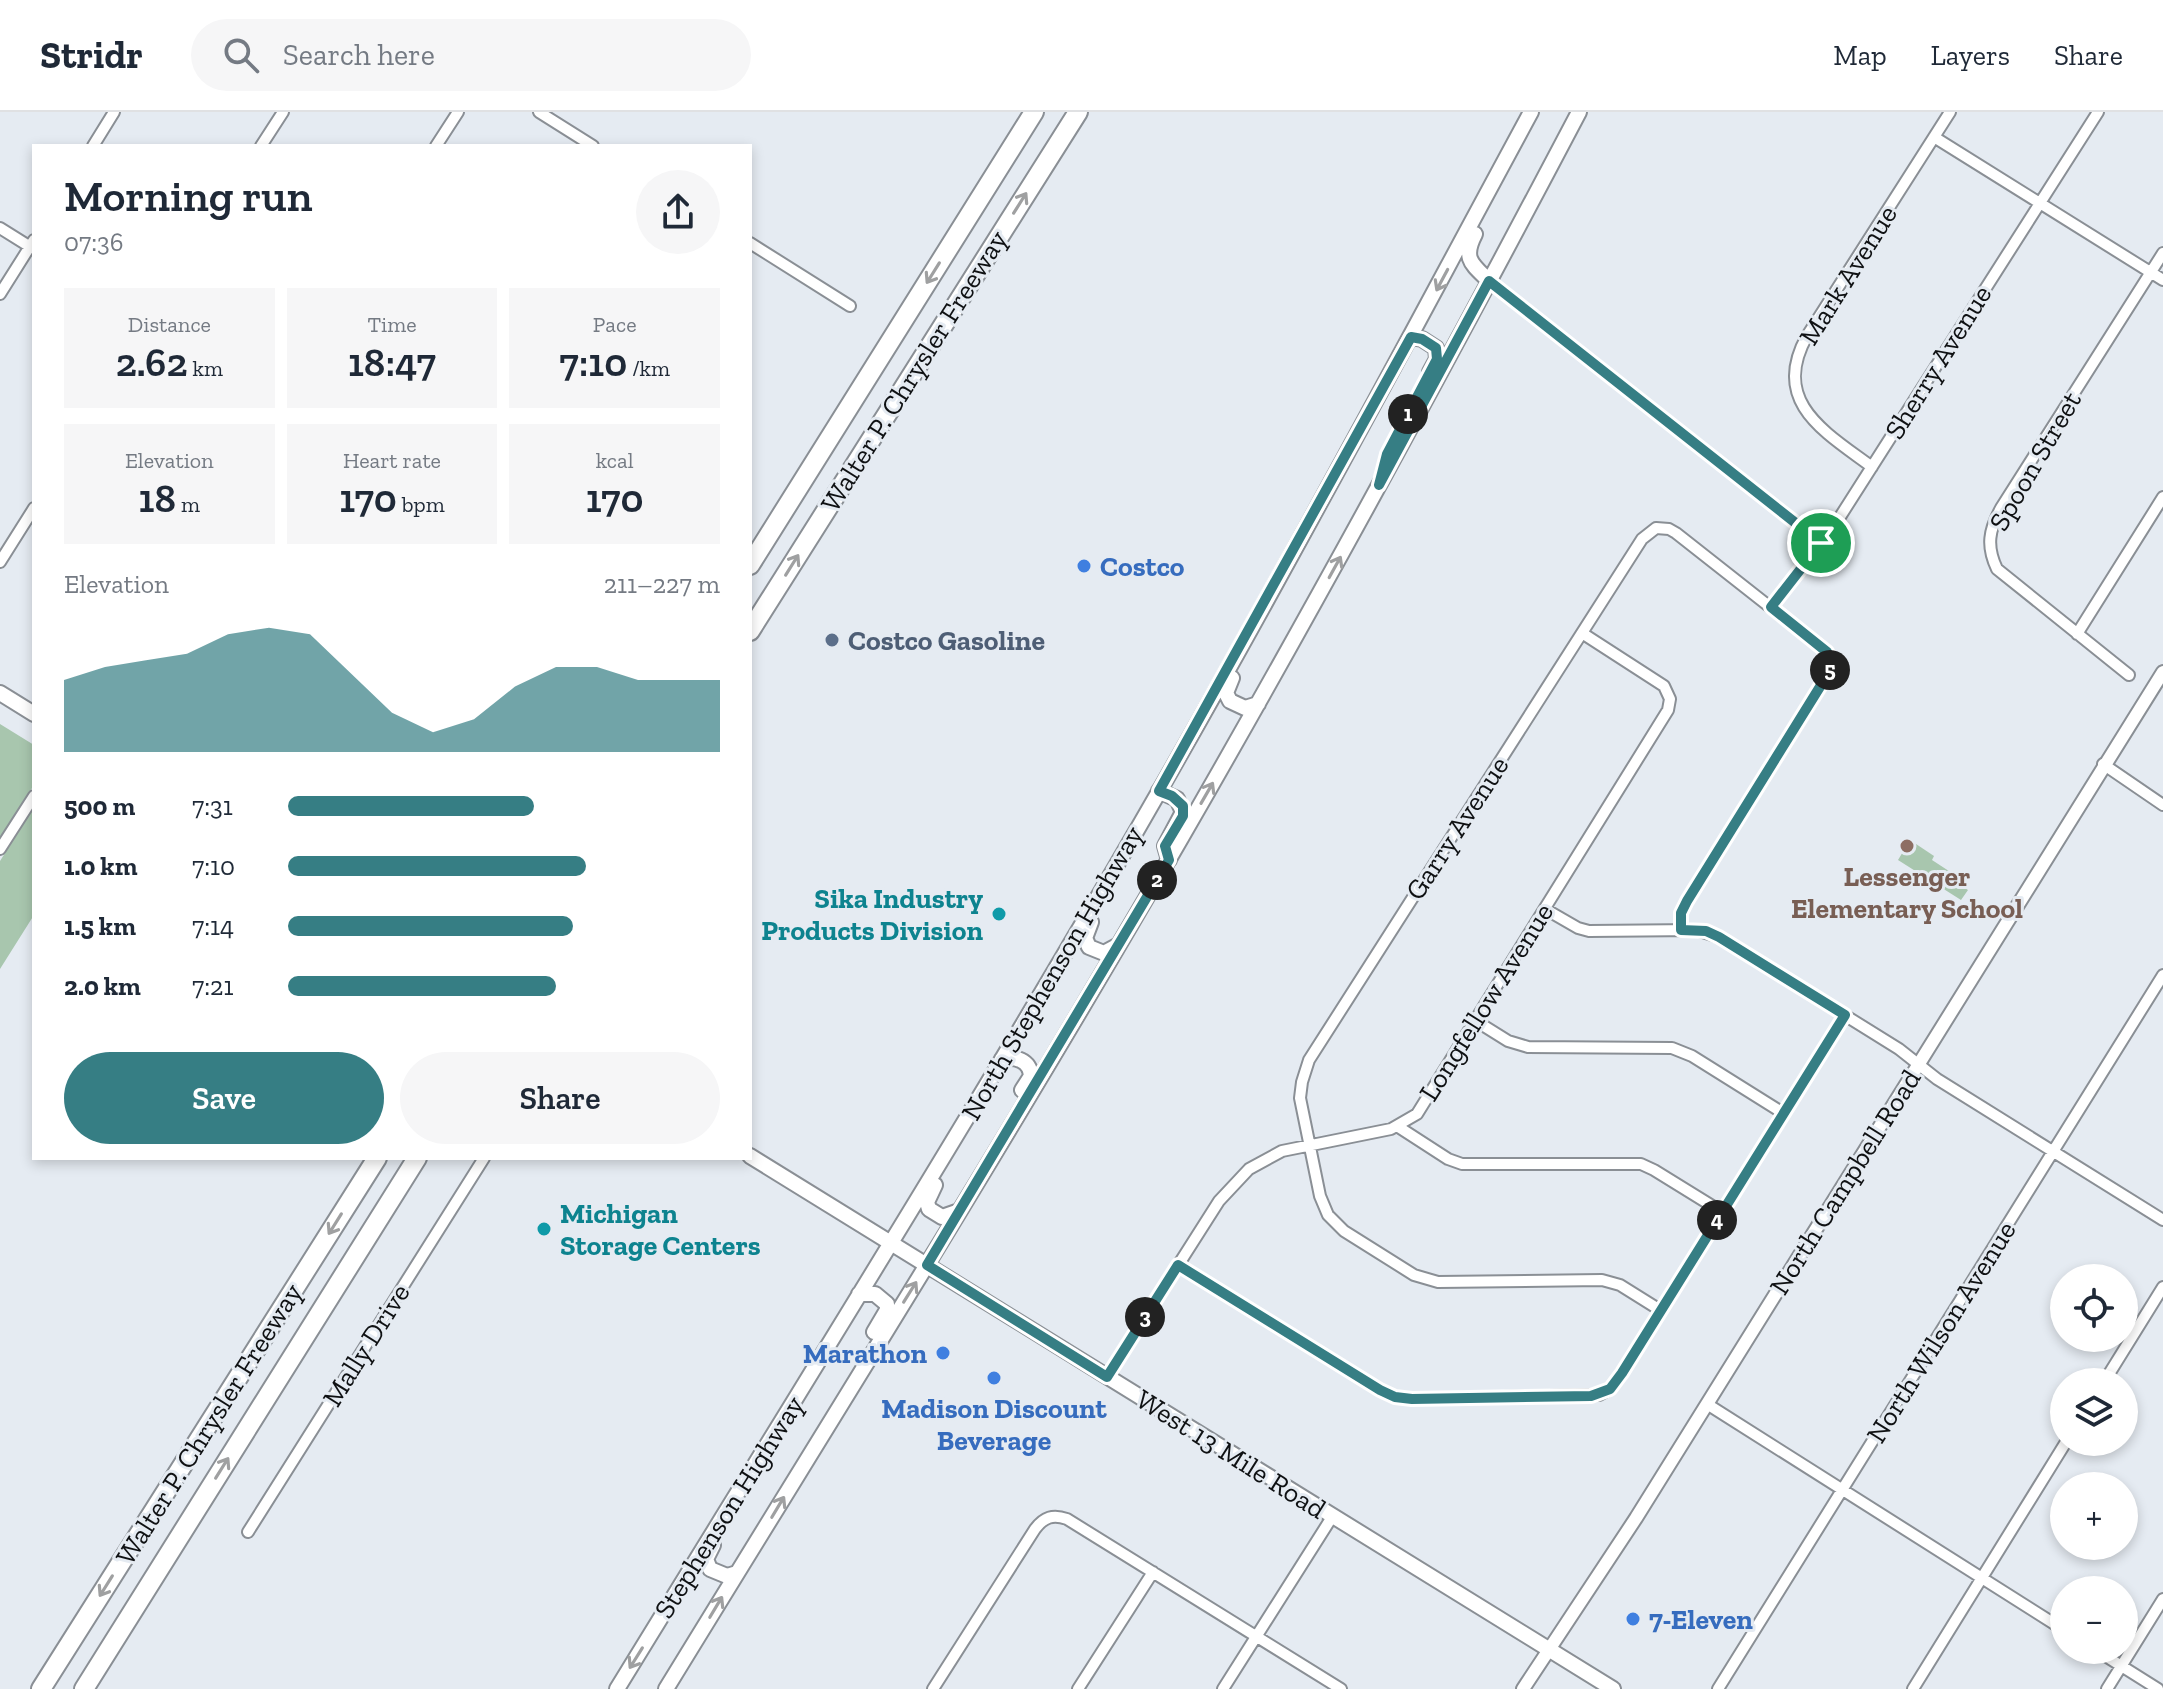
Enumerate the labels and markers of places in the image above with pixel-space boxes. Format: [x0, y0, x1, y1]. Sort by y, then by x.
pin: 1 [1388, 394, 1428, 434]
pin [1787, 509, 1855, 577]
place label: Costco [1100, 550, 1185, 583]
marker: Costco [1075, 557, 1093, 575]
place label: Costco Gasoline [848, 624, 1045, 657]
marker: Costco Gasoline [823, 631, 841, 649]
pin: 5 [1810, 650, 1850, 690]
marker: Lessenger Elementary School [1898, 837, 1916, 855]
pin: 2 [1137, 860, 1177, 900]
place label: Lessenger Elementary School [1791, 860, 2023, 925]
place label: Sika Industry Products Division [761, 882, 983, 947]
marker: Sika Industry Products Division [990, 905, 1008, 923]
place label: Michigan Storage Centers [560, 1197, 761, 1262]
pin: 4 [1697, 1200, 1737, 1240]
marker: Michigan Storage Centers [535, 1220, 553, 1238]
pin: 3 [1125, 1297, 1165, 1337]
place label: Marathon [803, 1337, 927, 1370]
marker: Marathon [934, 1344, 952, 1362]
marker: Madison Discount Beverage [985, 1369, 1003, 1387]
place label: Madison Discount Beverage [881, 1392, 1108, 1457]
place label: 7-Eleven [1649, 1603, 1753, 1636]
marker: 7-Eleven [1624, 1610, 1642, 1628]

